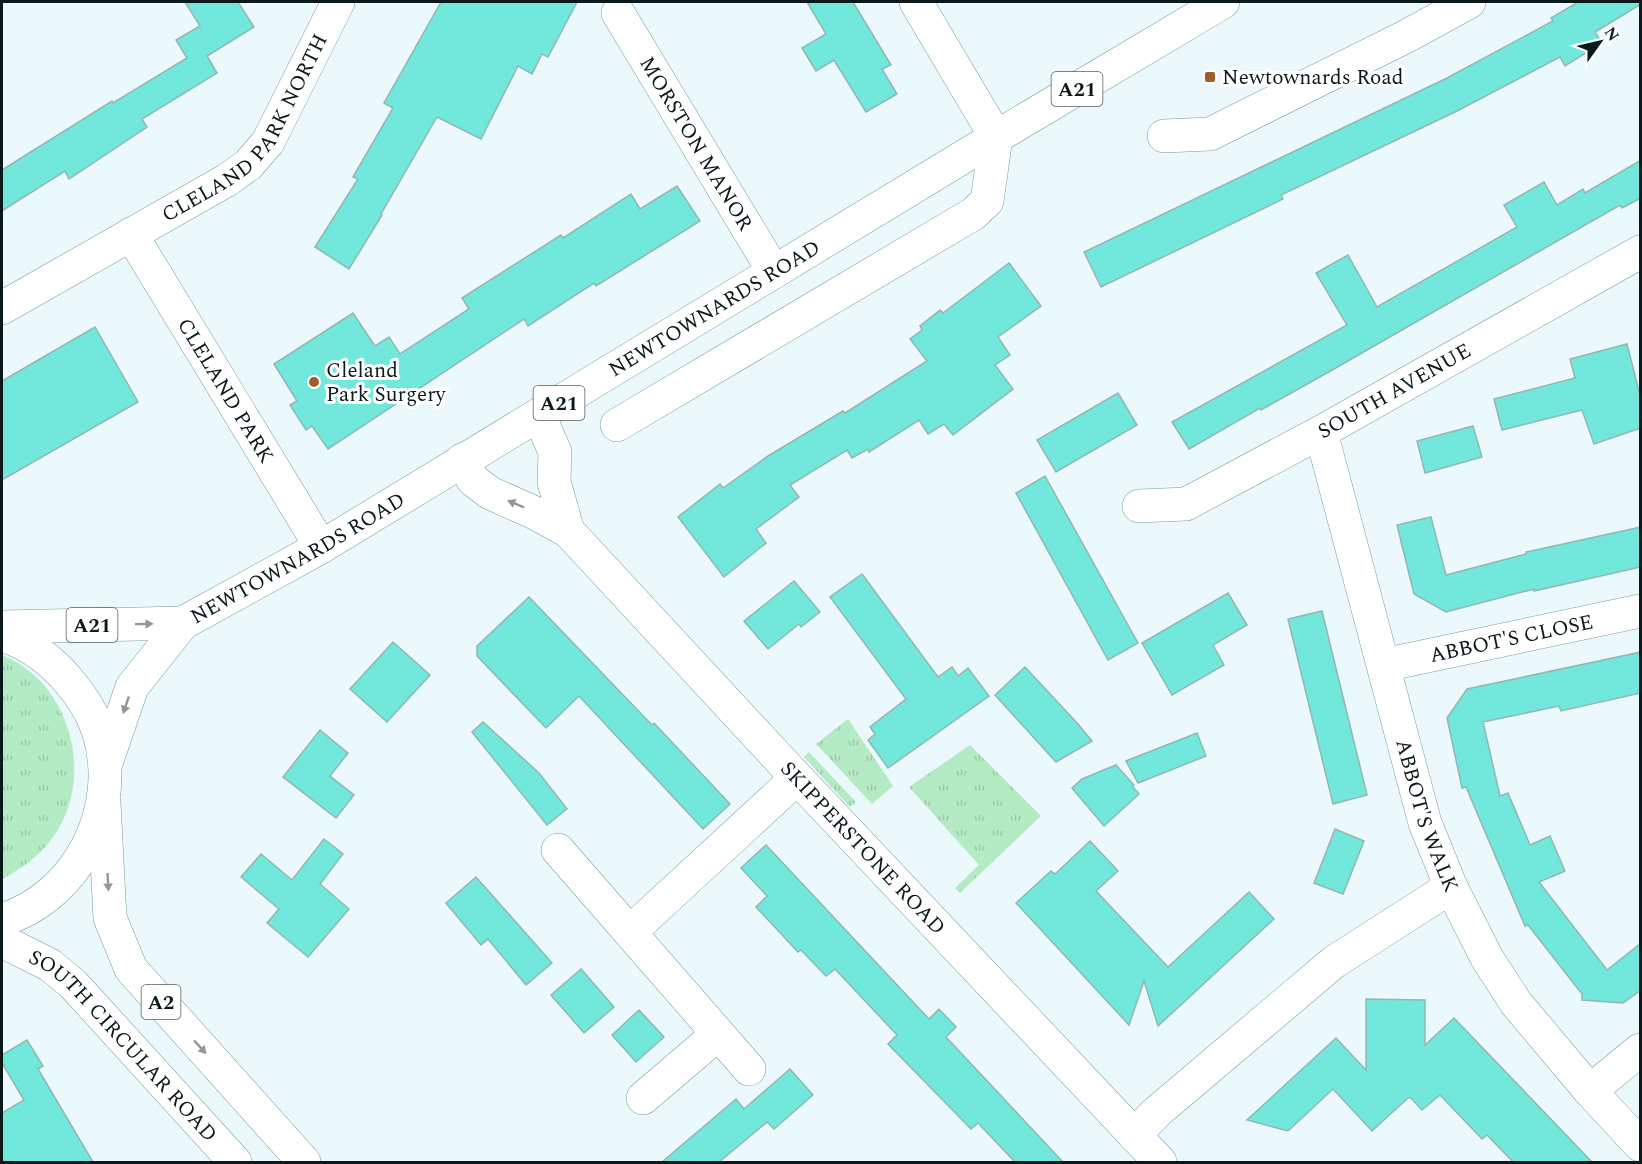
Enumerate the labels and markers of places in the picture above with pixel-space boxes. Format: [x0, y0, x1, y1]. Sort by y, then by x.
place label: Newtownards Road [1222, 62, 1403, 94]
marker: Newtownards Road [1203, 70, 1217, 84]
place label: Cleland Park Surgery [326, 355, 447, 411]
marker: Cleland Park Surgery [307, 375, 321, 389]

